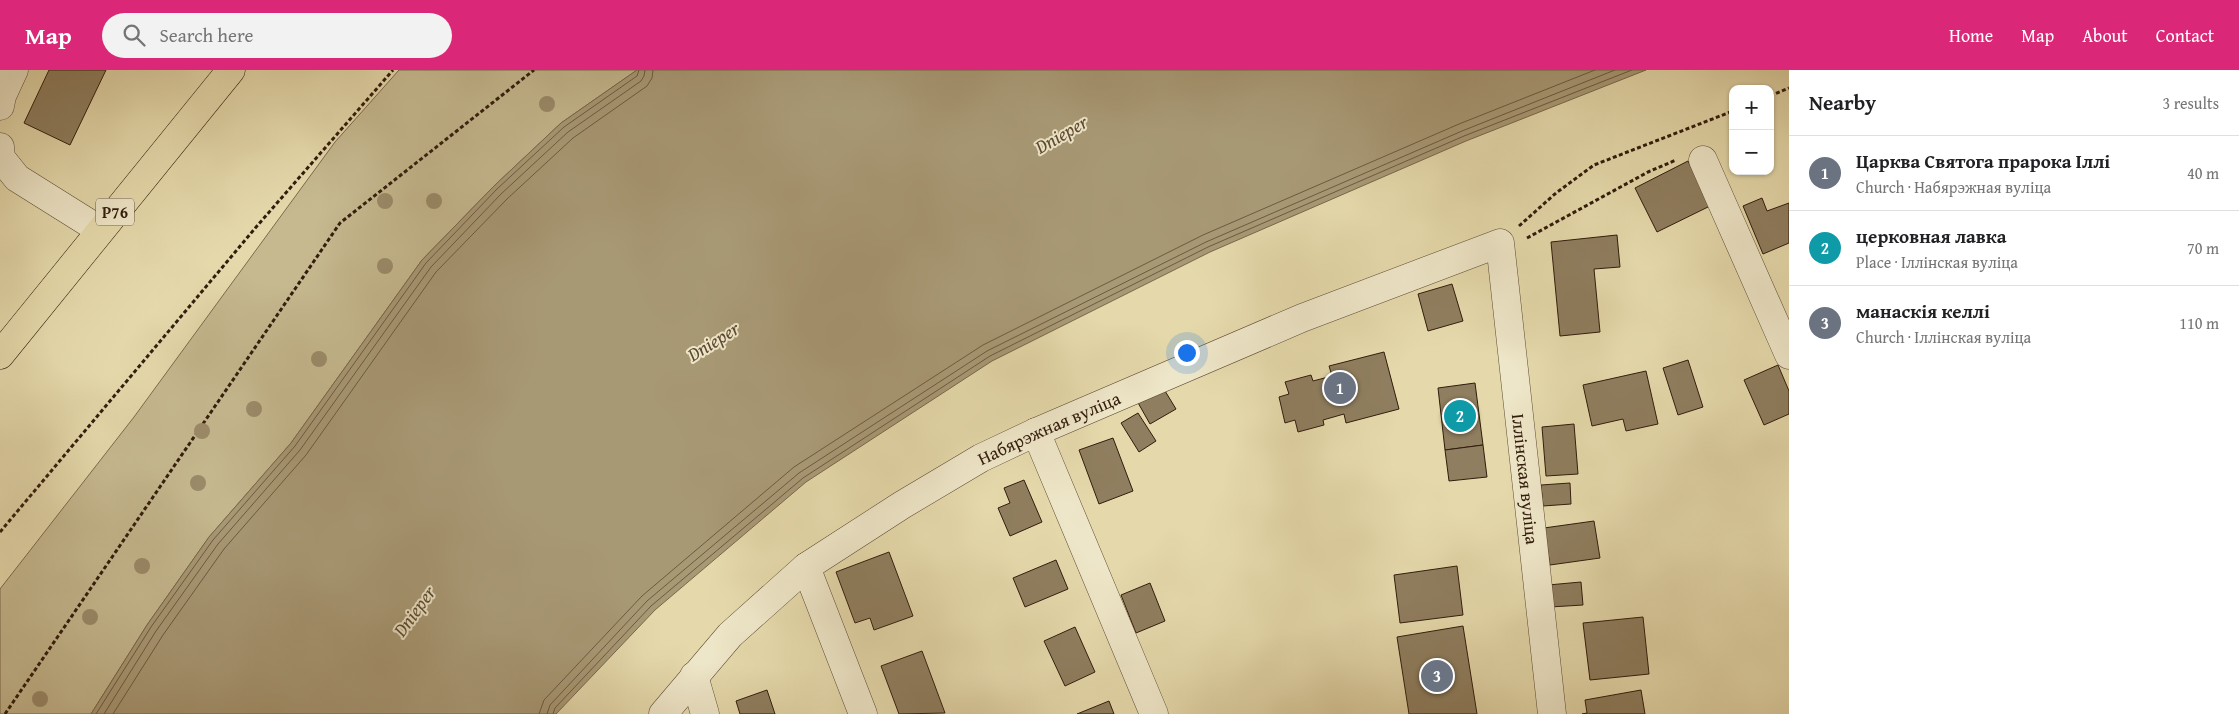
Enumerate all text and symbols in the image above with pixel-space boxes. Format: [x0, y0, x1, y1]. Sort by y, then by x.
search box [102, 13, 452, 58]
text: Map [25, 18, 72, 53]
icon: search [120, 21, 148, 49]
text: Search here [160, 21, 253, 49]
text: Home [1949, 22, 1993, 49]
text: Map [2021, 22, 2054, 49]
text: About [2082, 22, 2128, 49]
text: Contact [2156, 22, 2214, 49]
map controls [1729, 85, 1774, 175]
button: + [1729, 85, 1774, 130]
text: Nearby [1809, 87, 1876, 118]
text: 3 results [2162, 91, 2219, 115]
water label: Dnieper [1029, 107, 1093, 161]
button: − [1729, 130, 1774, 175]
text: Царква Святога прарока Іллі [1856, 147, 2110, 175]
text: 1 [1821, 161, 1829, 185]
text: 40 m [2187, 161, 2219, 185]
text: Church · Набярэжная вуліца [1856, 175, 2051, 199]
road number: Р76 [96, 198, 134, 226]
text: церковная лавка [1856, 222, 2006, 250]
text: 2 [1821, 236, 1829, 260]
text: 70 m [2187, 236, 2219, 260]
text: Place · Іллінская вуліца [1856, 250, 2018, 274]
text: манаскія келлі [1856, 297, 1990, 325]
text: 3 [1821, 311, 1829, 335]
text: 110 m [2179, 311, 2219, 335]
water label: Dnieper [681, 314, 745, 368]
text: Church · Іллінская вуліца [1856, 325, 2031, 349]
your location [1174, 340, 1200, 366]
pin: 1 [1324, 369, 1356, 407]
street label: Набярэжная вуліца [973, 384, 1125, 471]
pin: 2 [1444, 397, 1476, 435]
street label: Іллінская вуліца [1505, 412, 1547, 546]
water label: Dnieper [385, 579, 443, 643]
pin: 3 [1421, 657, 1453, 695]

